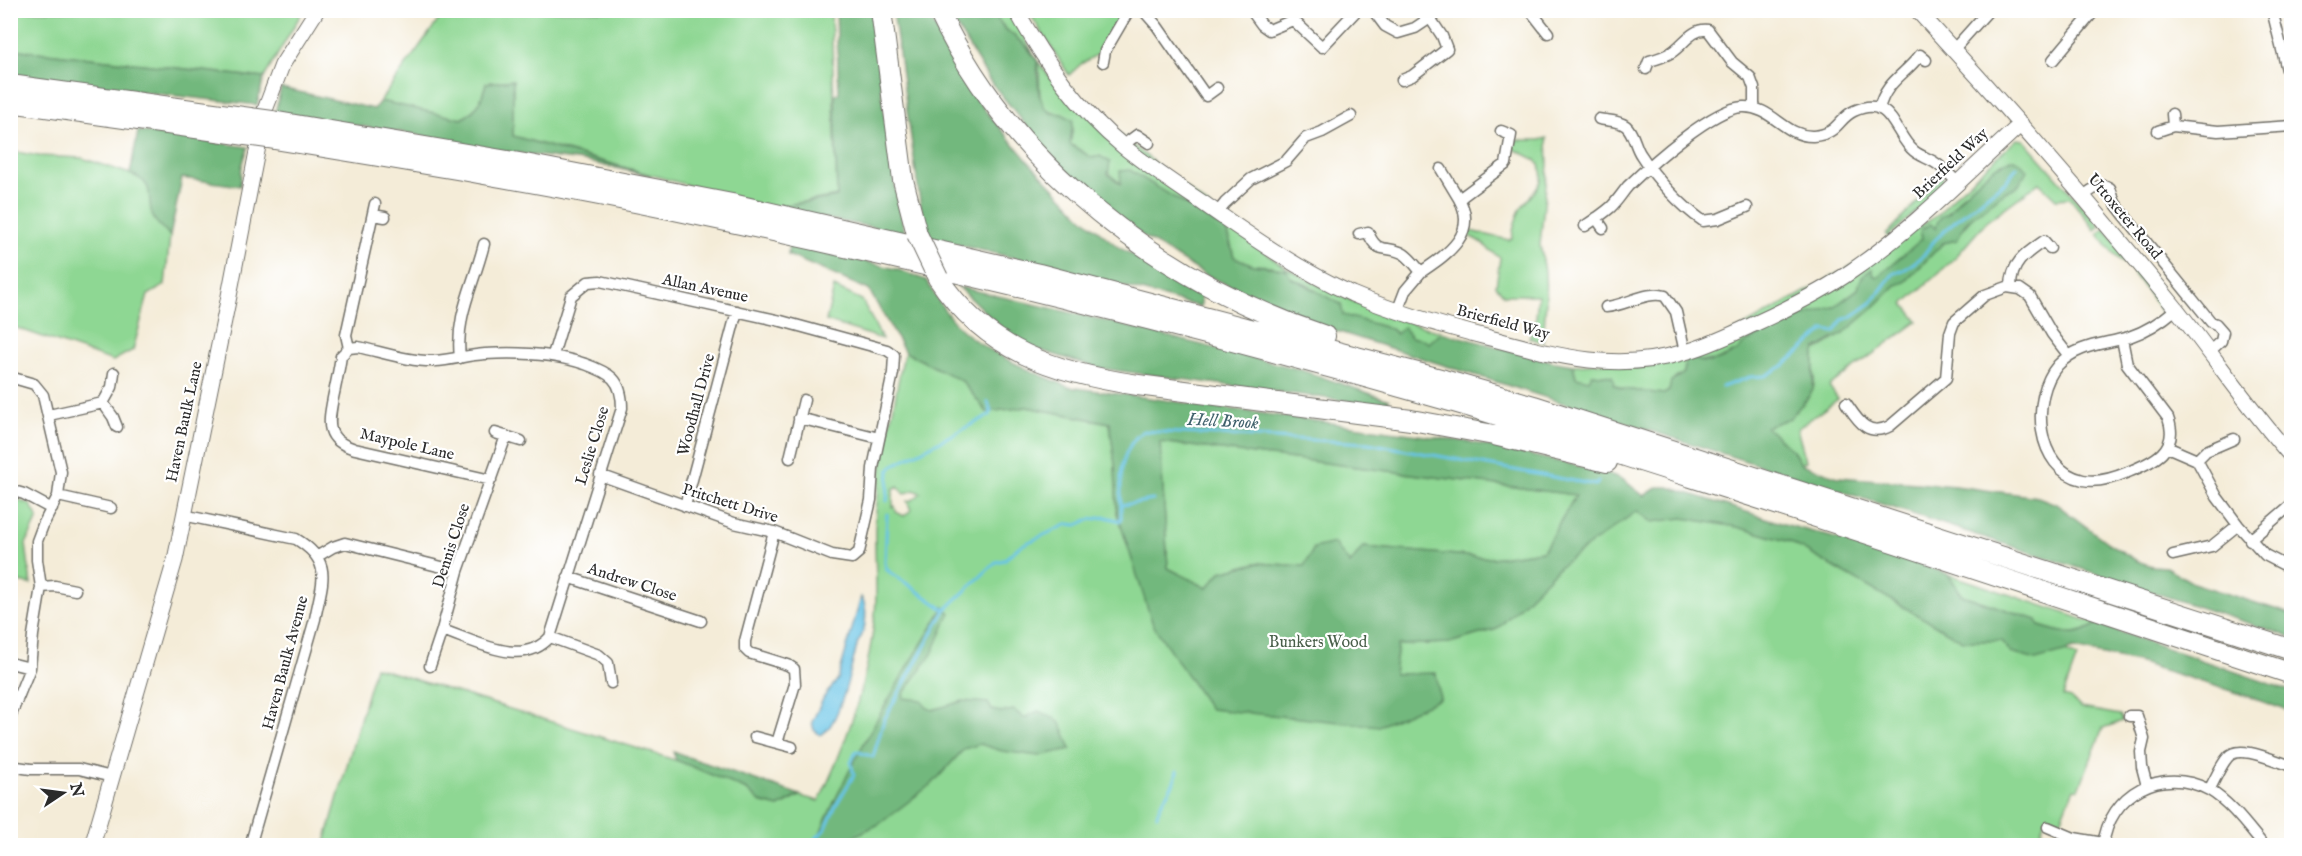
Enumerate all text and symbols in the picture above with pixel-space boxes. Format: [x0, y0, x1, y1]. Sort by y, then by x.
street label: Brierfield Way [1909, 124, 1993, 204]
street label: Uttoxeter Road [2082, 170, 2166, 264]
street label: Allan Avenue [659, 270, 750, 308]
street label: Brierfield Way [1454, 301, 1552, 345]
street label: Woodhall Drive [674, 352, 720, 458]
street label: Haven Baulk Lane [162, 360, 208, 484]
street label: Leslie Close [572, 404, 614, 488]
water label: Hell Brook [1186, 409, 1259, 435]
street label: Maypole Lane [358, 424, 456, 466]
street label: Pritchett Drive [680, 480, 780, 528]
street label: Dennis Close [429, 501, 475, 591]
street label: Andrew Close [584, 559, 679, 607]
street label: Haven Baulk Avenue [258, 594, 314, 732]
park label: Bunkers Wood [1269, 633, 1368, 653]
north arrow [33, 763, 93, 823]
text: N [64, 780, 87, 799]

